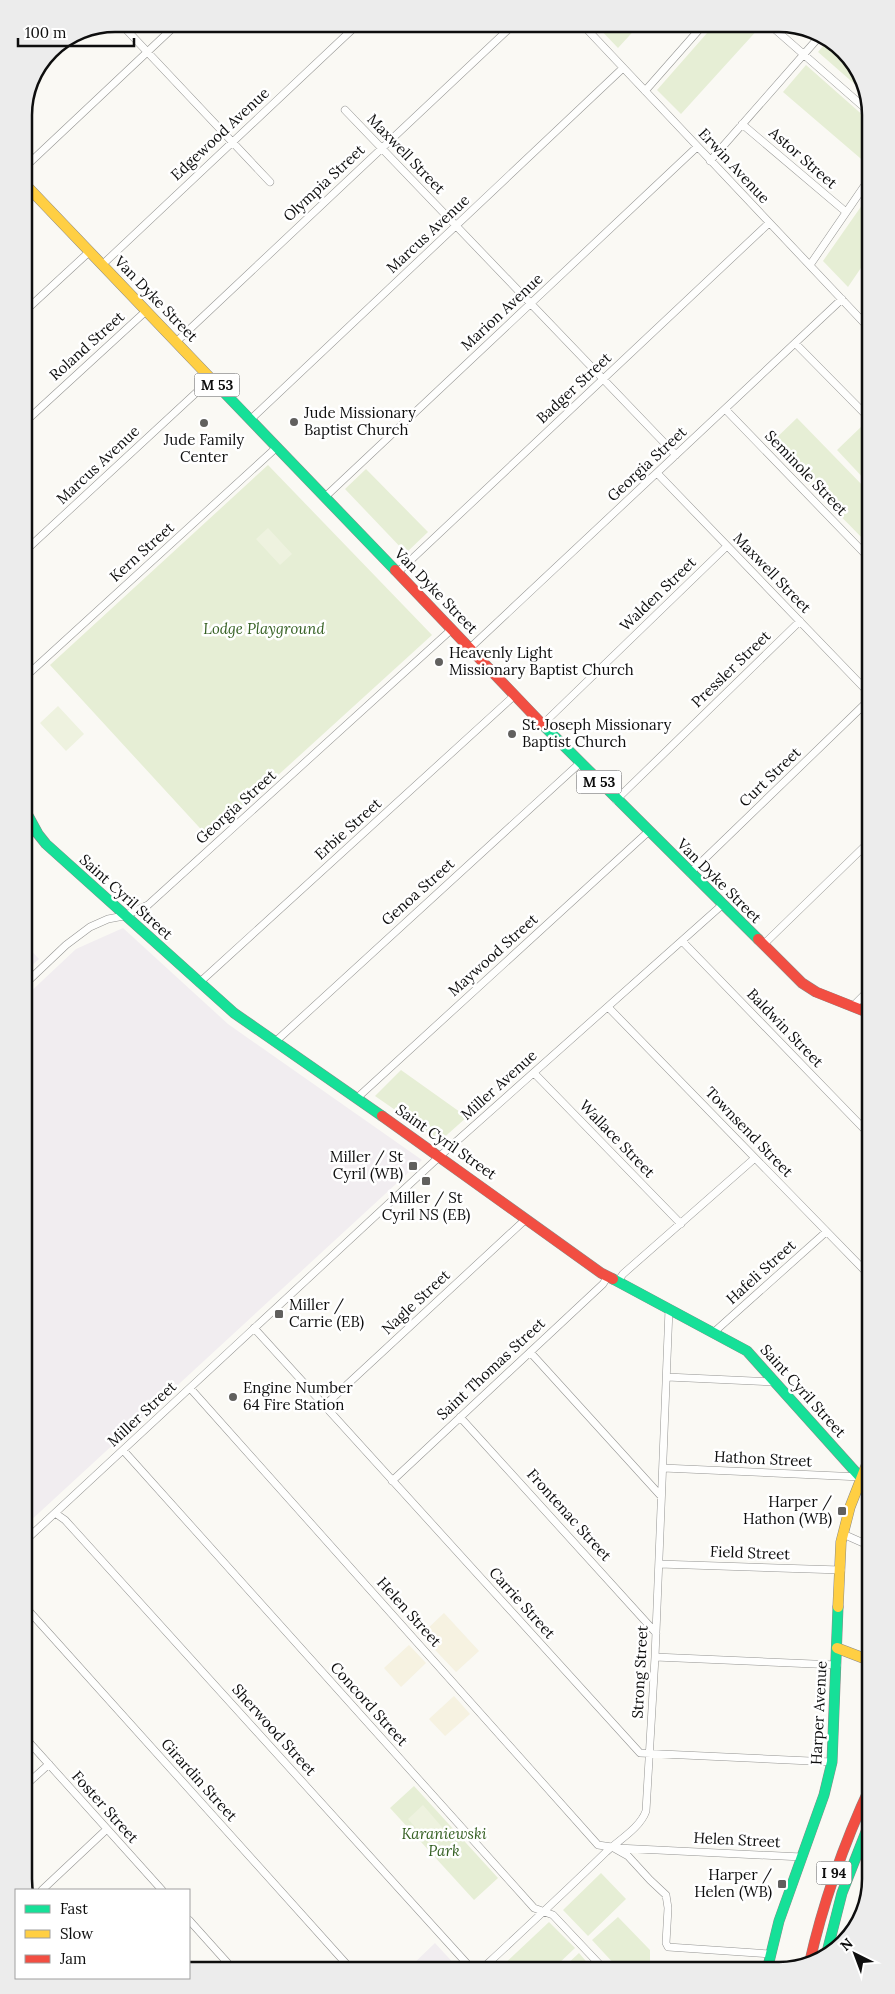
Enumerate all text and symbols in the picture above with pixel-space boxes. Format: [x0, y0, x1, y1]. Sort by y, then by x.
scale bar [18, 15, 134, 47]
text: 100 m [25, 23, 66, 42]
street label: Edgewood Avenue [166, 83, 273, 184]
street label: Maxwell Street [363, 110, 449, 198]
street label: Astor Street [765, 122, 841, 192]
street label: Erwin Avenue [695, 124, 774, 207]
street label: Olympia Street [279, 140, 369, 225]
street label: Marcus Avenue [382, 190, 473, 277]
street label: Van Dyke Street [110, 251, 202, 346]
street label: Marion Avenue [457, 269, 547, 354]
street label: Roland Street [45, 307, 128, 384]
street label: Badger Street [532, 348, 615, 427]
road number: M 53 [194, 374, 240, 396]
place label: Jude Missionary Baptist Church [303, 403, 416, 439]
marker: Jude Missionary Baptist Church [288, 416, 300, 428]
marker: Jude Family Center [198, 417, 210, 429]
street label: Marcus Avenue [52, 421, 143, 508]
street label: Georgia Street [603, 422, 690, 505]
street label: Seminole Street [761, 426, 852, 519]
place label: Jude Family Center [163, 430, 244, 466]
street label: Kern Street [105, 518, 178, 586]
street label: Maxwell Street [729, 529, 815, 617]
street label: Van Dyke Street [390, 543, 482, 638]
street label: Walden Street [616, 552, 700, 635]
park label: Lodge Playground [203, 619, 325, 638]
street label: Pressler Street [687, 626, 774, 711]
place label: Heavenly Light Missionary Baptist Church [449, 643, 634, 679]
marker: Heavenly Light Missionary Baptist Church [433, 656, 445, 668]
place label: St. Joseph Missionary Baptist Church [522, 715, 672, 751]
marker: St. Joseph Missionary Baptist Church [506, 728, 518, 740]
street label: Curt Street [735, 742, 805, 811]
street label: Georgia Street [192, 765, 280, 848]
road number: M 53 [576, 770, 622, 794]
street label: Erbie Street [310, 794, 385, 864]
street label: Van Dyke Street [672, 834, 766, 927]
street label: Saint Cyril Street [76, 850, 177, 944]
street label: Genoa Street [377, 854, 458, 929]
street label: Maywood Street [444, 909, 542, 1000]
street label: Baldwin Street [743, 984, 828, 1071]
street label: Miller Avenue [457, 1046, 541, 1124]
street label: Townsend Street [701, 1083, 797, 1181]
street label: Wallace Street [576, 1096, 659, 1182]
street label: Saint Cyril Street [392, 1100, 501, 1184]
place label: Miller / St Cyril (WB) [330, 1147, 403, 1184]
marker: Miller / St Cyril (WB) [407, 1160, 419, 1172]
marker: Miller / St Cyril NS (EB) [420, 1175, 432, 1187]
place label: Miller / St Cyril NS (EB) [382, 1188, 471, 1225]
street label: Hafeli Street [722, 1235, 800, 1308]
street label: Nagle Street [378, 1265, 454, 1338]
place label: Miller / Carrie (EB) [289, 1295, 364, 1332]
marker: Miller / Carrie (EB) [273, 1308, 285, 1320]
street label: Saint Thomas Street [433, 1313, 549, 1424]
street label: Saint Cyril Street [757, 1340, 850, 1441]
street label: Miller Street [103, 1377, 180, 1450]
place label: Engine Number 64 Fire Station [243, 1378, 353, 1414]
marker: Engine Number 64 Fire Station [227, 1391, 239, 1403]
street label: Hathon Street [713, 1446, 813, 1471]
street label: Frontenac Street [523, 1465, 616, 1565]
place label: Harper / Hathon (WB) [743, 1492, 833, 1529]
marker: Harper / Hathon (WB) [836, 1505, 848, 1517]
street label: Field Street [710, 1542, 791, 1563]
street label: Carrie Street [485, 1563, 560, 1643]
street label: Helen Street [373, 1573, 446, 1651]
street label: Strong Street [628, 1625, 651, 1719]
street label: Concord Street [327, 1658, 412, 1750]
street label: Harper Avenue [806, 1660, 831, 1766]
street label: Sherwood Street [228, 1680, 321, 1780]
street label: Girardin Street [157, 1734, 242, 1825]
street label: Foster Street [68, 1767, 143, 1847]
park label: Karaniewski Park [401, 1824, 487, 1860]
street label: Helen Street [693, 1828, 781, 1851]
road number: I 94 [816, 1862, 852, 1885]
place label: Harper / Helen (WB) [694, 1865, 773, 1902]
marker: Harper / Helen (WB) [776, 1878, 788, 1890]
legend [15, 1889, 190, 1979]
text: Fast [60, 1899, 88, 1918]
text: Slow [60, 1924, 93, 1943]
north arrow [830, 1929, 880, 1979]
text: N [836, 1934, 856, 1955]
text: Jam [59, 1949, 87, 1968]

